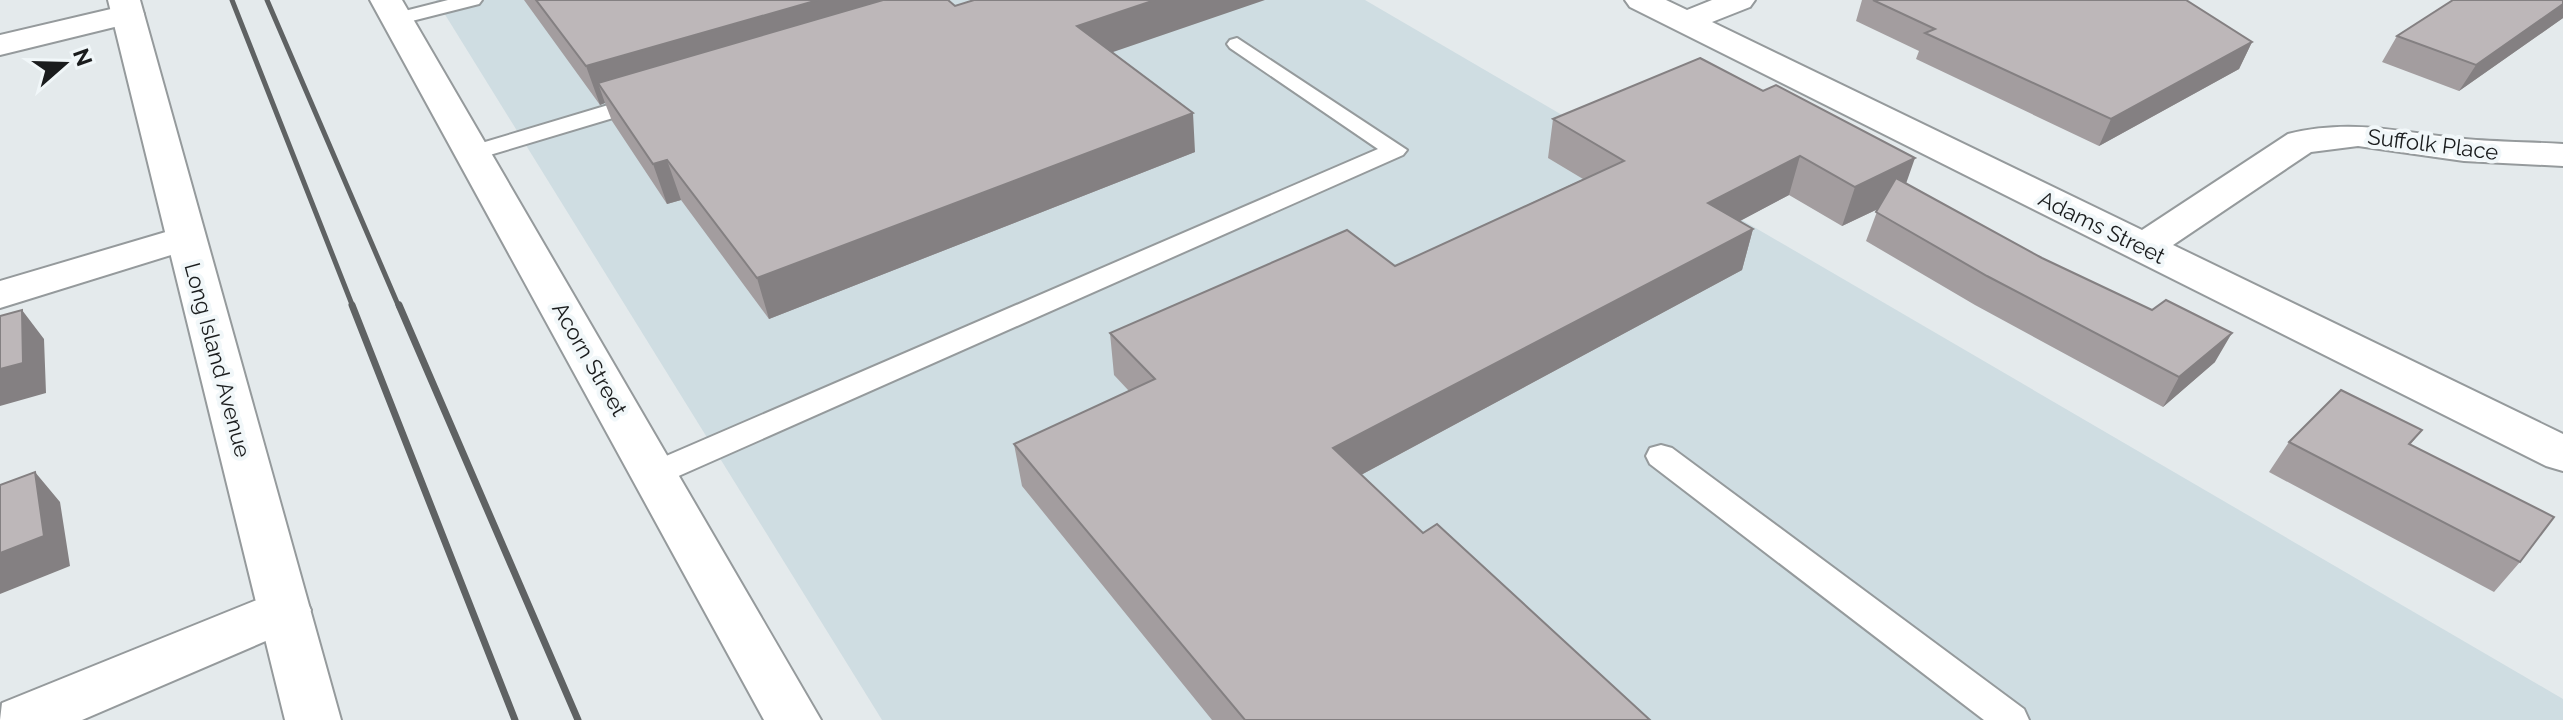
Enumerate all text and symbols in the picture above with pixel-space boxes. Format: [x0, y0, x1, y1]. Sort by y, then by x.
north arrow [24, 24, 104, 104]
text: N [68, 45, 98, 69]
street label: Suffolk Place [2366, 123, 2500, 165]
street label: Adams Street [2034, 185, 2170, 269]
street label: Long Island Avenue [180, 260, 256, 460]
street label: Acorn Street [547, 298, 633, 421]

